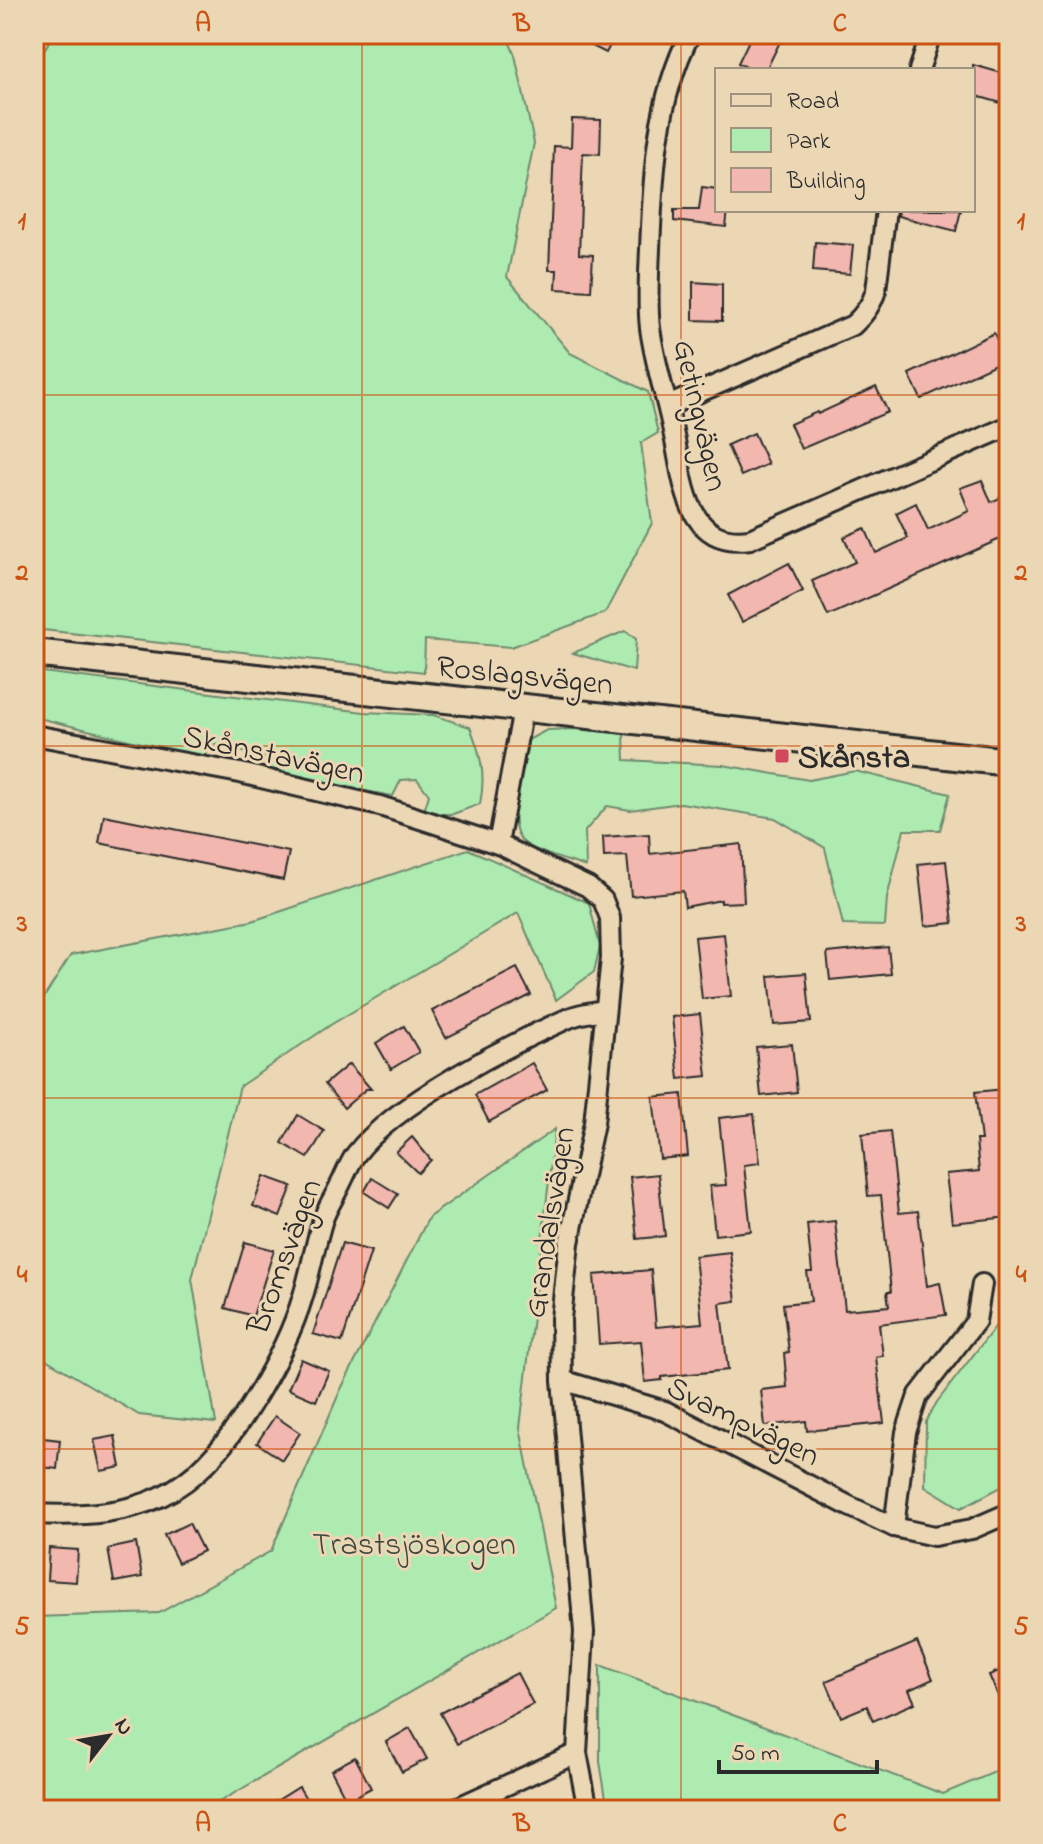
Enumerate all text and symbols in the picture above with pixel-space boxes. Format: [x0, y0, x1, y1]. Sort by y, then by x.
text: A [195, 6, 211, 44]
text: B [512, 6, 531, 44]
text: C [833, 6, 847, 44]
legend [715, 68, 975, 212]
text: Road [787, 85, 840, 120]
text: Park [787, 125, 831, 160]
text: Building [786, 165, 866, 200]
text: 1 [18, 204, 27, 242]
text: 1 [1017, 204, 1026, 242]
street label: Getingvägen [658, 335, 739, 496]
text: 2 [15, 555, 29, 593]
text: 2 [1014, 555, 1028, 593]
street label: Roslagsvägen [434, 645, 615, 710]
street label: Skånstavägen [178, 714, 369, 799]
place label: Skånsta [798, 736, 910, 783]
marker: Skånsta [773, 747, 791, 765]
text: 3 [16, 906, 28, 944]
text: 3 [1015, 906, 1027, 944]
street label: Grandalsvägen [513, 1124, 590, 1322]
street label: Bromsvägen [236, 1173, 336, 1342]
text: 4 [17, 1257, 28, 1295]
text: 4 [1016, 1257, 1027, 1295]
street label: Svampvägen [658, 1366, 827, 1481]
park label: Trastsjöskogen [312, 1523, 516, 1570]
text: 5 [15, 1609, 30, 1647]
text: 5 [1014, 1609, 1029, 1647]
north arrow [68, 1696, 148, 1776]
text: N [105, 1713, 140, 1742]
scale bar [719, 1724, 877, 1774]
text: 50 m [731, 1737, 780, 1772]
text: A [195, 1806, 211, 1844]
text: B [512, 1806, 531, 1844]
text: C [833, 1806, 847, 1844]

